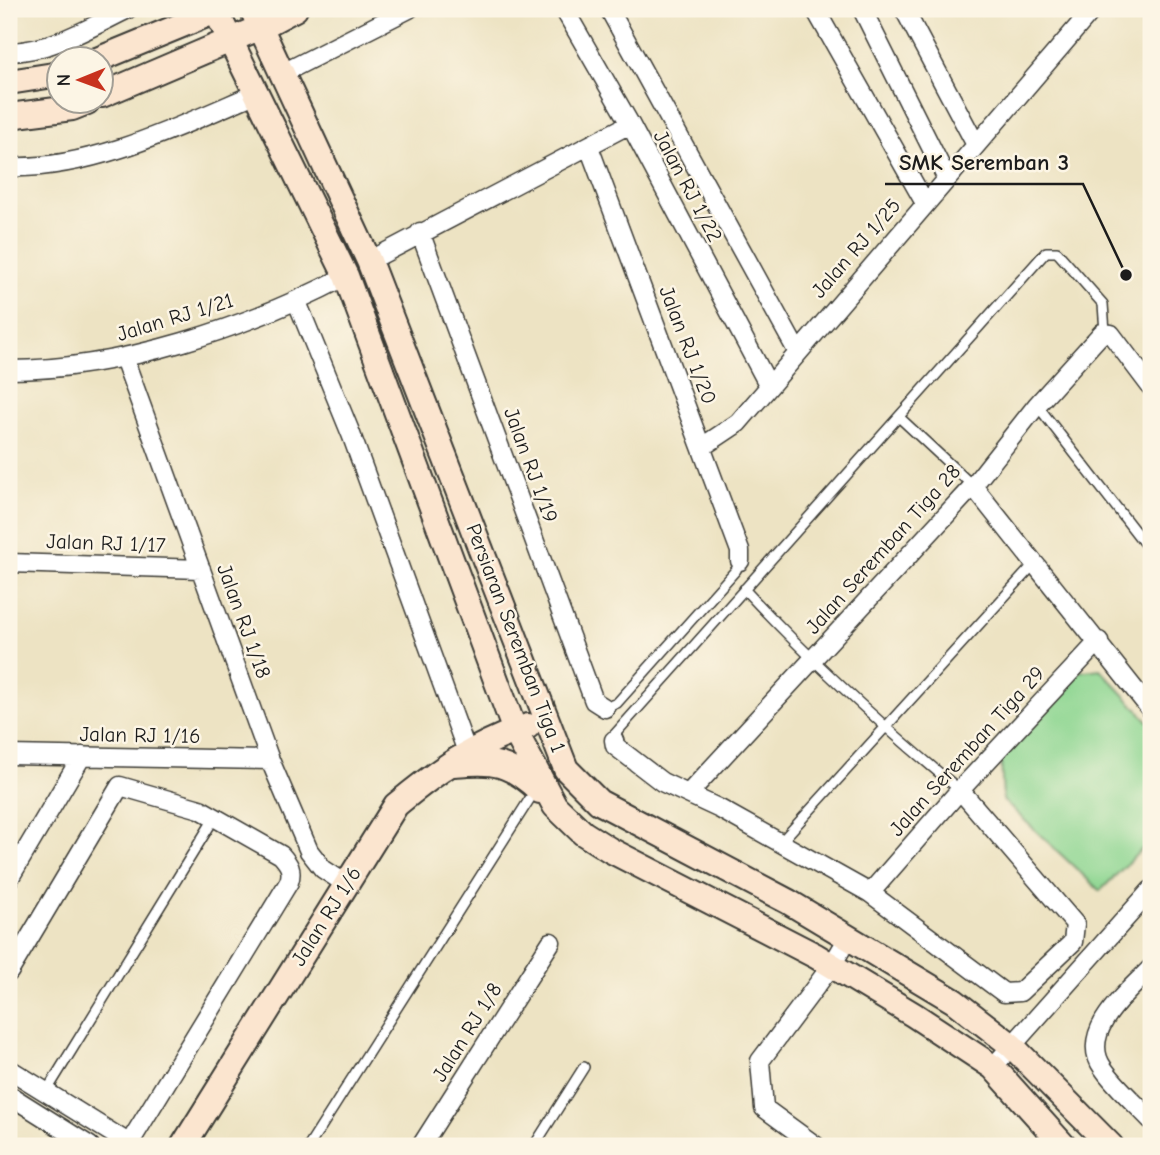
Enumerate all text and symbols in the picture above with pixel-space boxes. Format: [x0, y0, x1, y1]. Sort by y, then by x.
north arrow [46, 46, 116, 116]
text: N [53, 74, 75, 87]
street label: Jalan RJ 1/22 [649, 126, 727, 246]
callout: SMK Seremban 3 [885, 140, 1083, 184]
text: SMK Seremban 3 [899, 149, 1069, 176]
street label: Jalan RJ 1/25 [806, 194, 906, 302]
street label: Jalan RJ 1/20 [654, 282, 722, 408]
street label: Jalan RJ 1/21 [114, 288, 236, 346]
street label: Jalan RJ 1/19 [499, 404, 563, 526]
street label: Jalan Seremban Tiga 28 [801, 459, 965, 639]
street label: Persiaran Seremban Tiga 1 [461, 520, 571, 756]
street label: Jalan RJ 1/17 [46, 529, 166, 557]
street label: Jalan RJ 1/18 [212, 560, 276, 682]
street label: Jalan Seremban Tiga 29 [884, 661, 1050, 841]
street label: Jalan RJ 1/16 [79, 722, 201, 748]
street label: Jalan RJ 1/6 [286, 862, 366, 970]
street label: Jalan RJ 1/8 [427, 978, 507, 1086]

